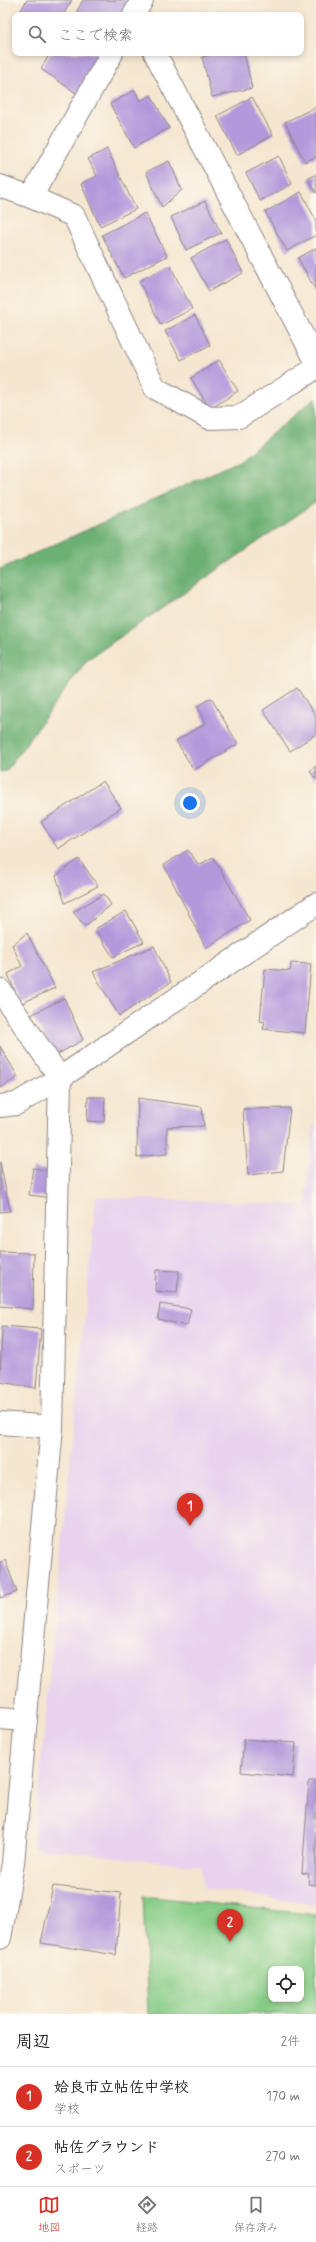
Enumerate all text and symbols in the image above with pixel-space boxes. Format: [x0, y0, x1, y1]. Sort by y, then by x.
search box [12, 12, 304, 56]
icon: search [26, 23, 48, 45]
text: ここで検索 [58, 26, 133, 46]
your location [180, 793, 200, 813]
pin: 1 [177, 1493, 203, 1526]
pin: 2 [217, 1909, 243, 1942]
map controls [268, 1966, 304, 2002]
button: locate [268, 1966, 304, 2002]
text: 周辺 [16, 2031, 50, 2053]
text: 2件 [281, 2033, 300, 2050]
text: 姶良市立帖佐中学校 [54, 2078, 189, 2098]
text: 1 [26, 2088, 32, 2105]
text: 170 m [266, 2088, 300, 2105]
text: 学校 [54, 2101, 80, 2118]
text: 帖佐グラウンド [54, 2138, 159, 2158]
text: 2 [26, 2148, 32, 2165]
text: 270 m [265, 2148, 300, 2165]
text: スポーツ [54, 2161, 106, 2178]
tab: 地図 [38, 2194, 60, 2235]
tab: 経路 [136, 2194, 158, 2235]
tab: 保存済み [234, 2194, 278, 2235]

